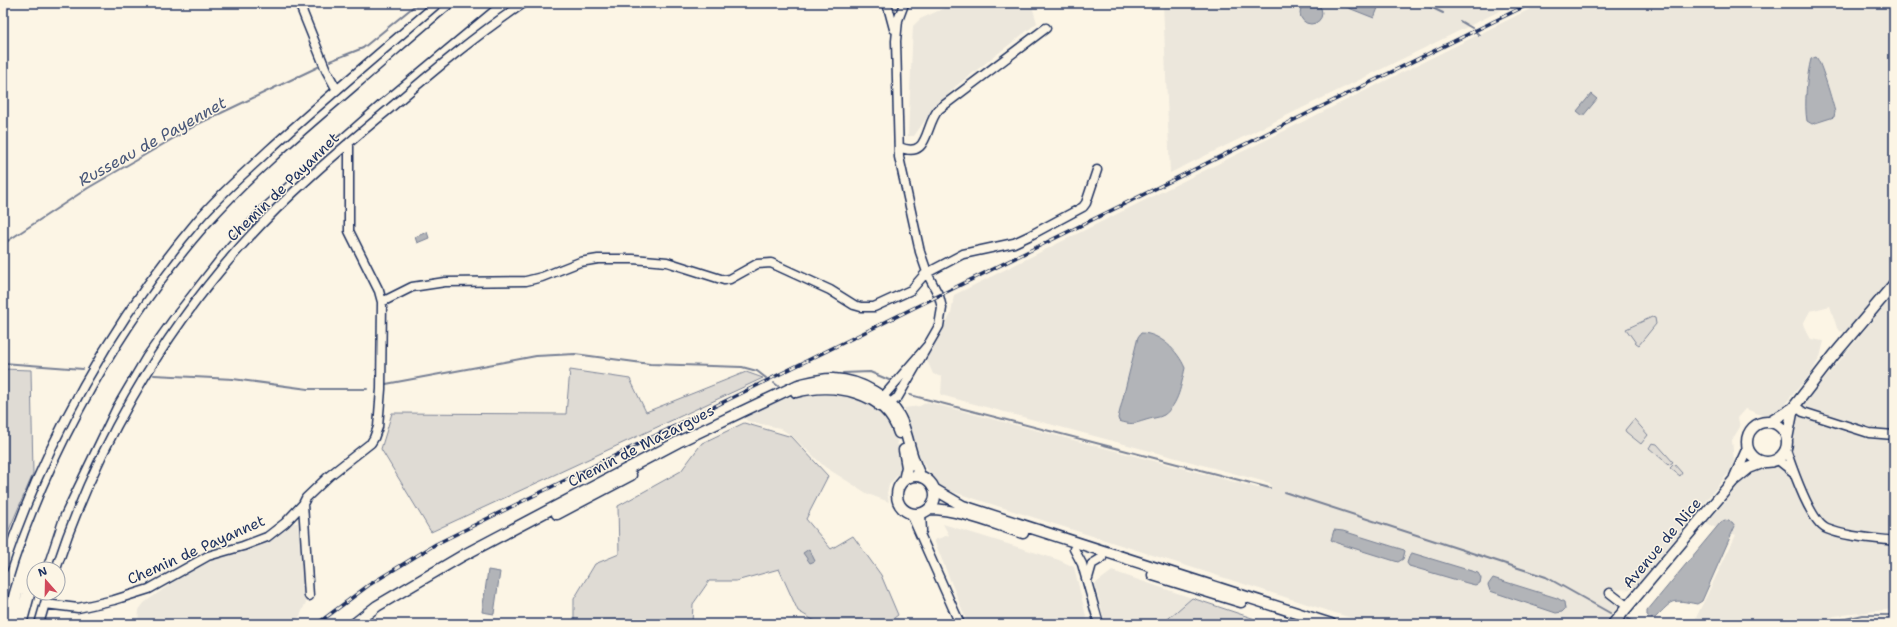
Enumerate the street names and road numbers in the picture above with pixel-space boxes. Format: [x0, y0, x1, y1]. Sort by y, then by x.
street label: Chemin de Payannet [223, 128, 343, 246]
street label: Chemin de Mazargues [564, 400, 718, 492]
street label: Avenue de Nice [1618, 494, 1706, 592]
street label: Chemin de Payannet [124, 511, 268, 589]

